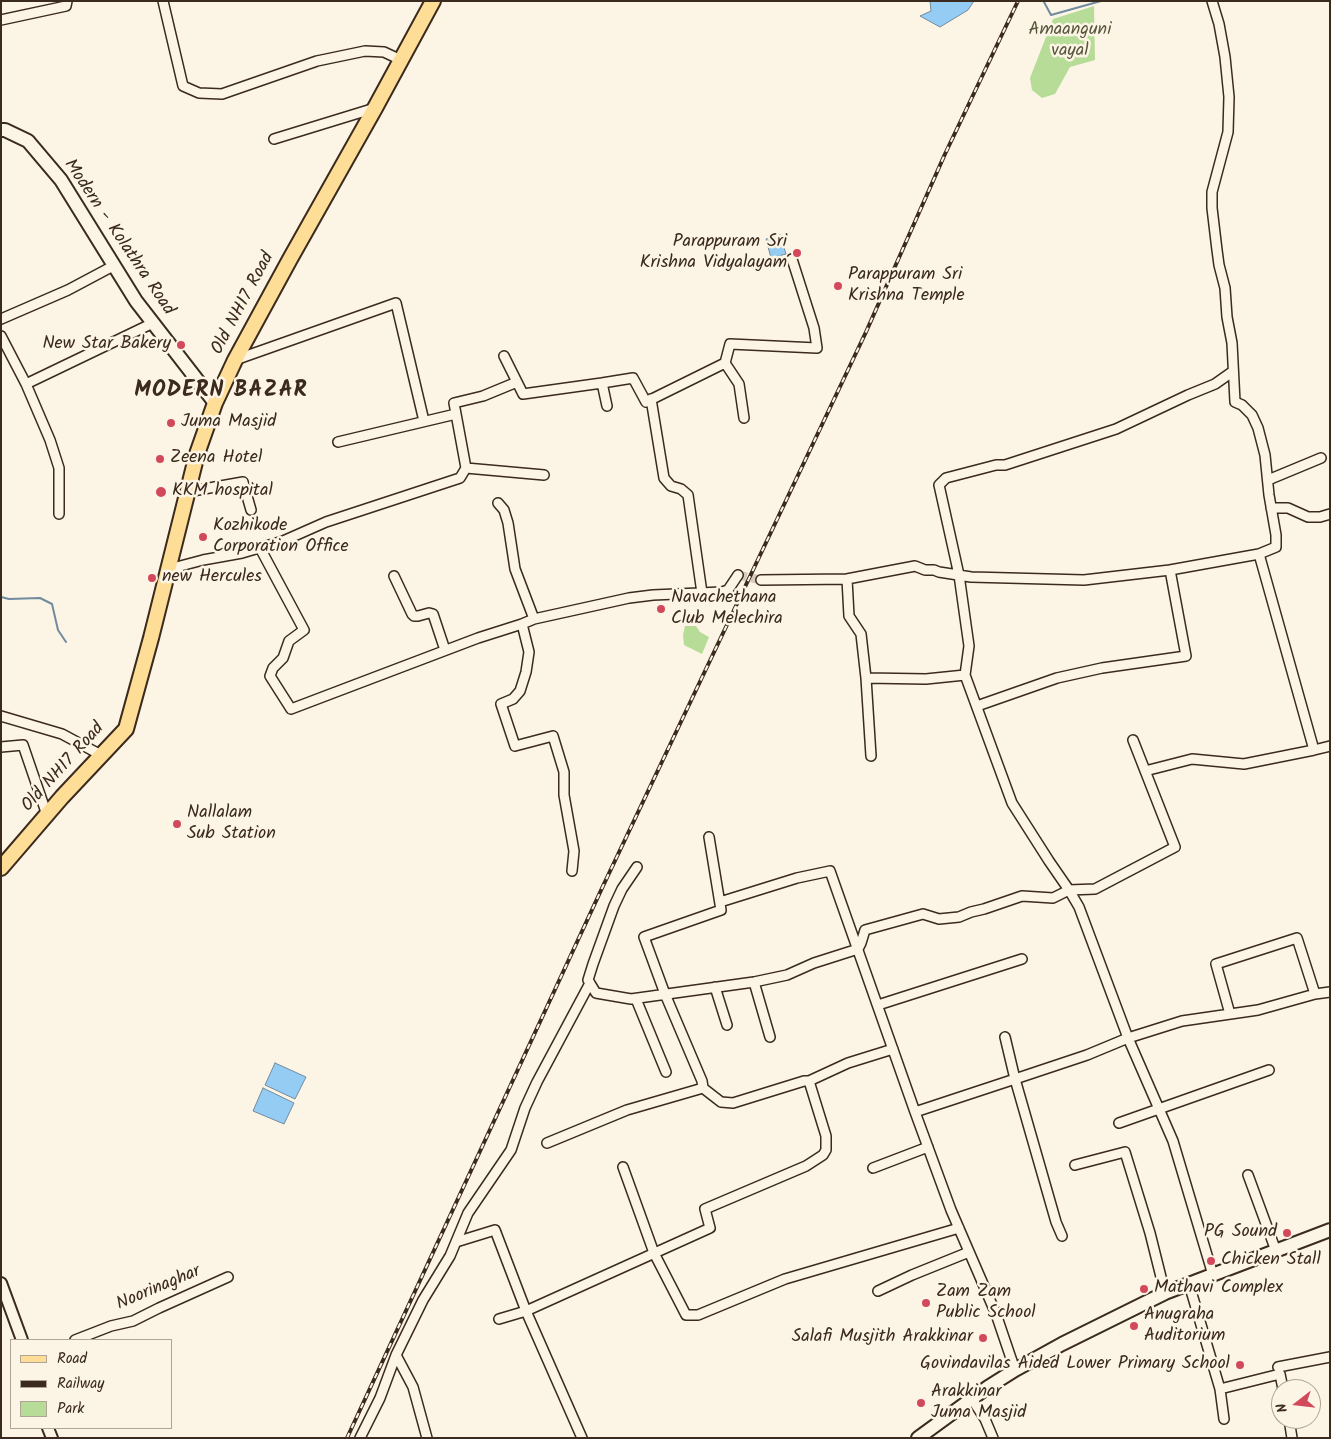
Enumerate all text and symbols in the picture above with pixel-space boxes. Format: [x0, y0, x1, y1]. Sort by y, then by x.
park label: Amaanguni vayal [1029, 20, 1111, 62]
street label: Modern - Kolathra Road [58, 156, 178, 320]
place label: Parappuram Sri Krishna Vidyalayam [640, 232, 787, 274]
marker: Parappuram Sri Krishna Vidyalayam [791, 247, 803, 259]
street label: Old NH17 Road [208, 249, 280, 359]
place label: Parappuram Sri Krishna Temple [848, 265, 965, 308]
marker: Parappuram Sri Krishna Temple [832, 280, 844, 292]
place label: New Star Bakery [42, 334, 171, 356]
marker: New Star Bakery [175, 339, 187, 351]
district label: MODERN BAZAR [133, 379, 309, 405]
place label: Juma Masjid [181, 412, 276, 434]
marker: Juma Masjid [165, 417, 177, 429]
place label: Zeena Hotel [170, 448, 262, 470]
marker: Zeena Hotel [154, 453, 166, 465]
place label: KKM hospital [172, 481, 273, 503]
marker: KKM hospital [154, 485, 168, 499]
place label: Kozhikode Corporation Office [213, 516, 349, 558]
marker: Kozhikode Corporation Office [197, 531, 209, 543]
place label: new Hercules [162, 567, 262, 589]
marker: new Hercules [146, 572, 158, 584]
place label: Navachethana Club Melechira [671, 588, 783, 630]
marker: Navachethana Club Melechira [655, 603, 667, 615]
street label: Old NH17 Road [18, 719, 110, 817]
place label: Nallalam Sub Station [187, 803, 276, 846]
marker: Nallalam Sub Station [171, 818, 183, 830]
place label: PG Sound [1204, 1222, 1277, 1244]
marker: PG Sound [1281, 1227, 1293, 1239]
place label: Chicken Stall [1221, 1250, 1321, 1272]
marker: Chicken Stall [1205, 1255, 1217, 1267]
street label: Noorinaghar [114, 1262, 204, 1316]
place label: Mathavi Complex [1154, 1278, 1283, 1300]
place label: Zam Zam Public School [936, 1282, 1036, 1325]
marker: Mathavi Complex [1138, 1283, 1150, 1295]
marker: Zam Zam Public School [920, 1297, 932, 1309]
place label: Anugraha Auditorium [1144, 1305, 1225, 1348]
marker: Anugraha Auditorium [1128, 1320, 1140, 1332]
place label: Salafi Musjith Arakkinar [792, 1327, 973, 1349]
marker: Salafi Musjith Arakkinar [977, 1332, 989, 1344]
legend [10, 1339, 172, 1429]
text: Road [57, 1347, 87, 1371]
place label: Govindavilas Aided Lower Primary School [920, 1354, 1230, 1376]
marker: Govindavilas Aided Lower Primary School [1234, 1359, 1246, 1371]
text: Railway [57, 1372, 104, 1396]
north arrow [1271, 1379, 1321, 1429]
place label: Arakkinar Juma Masjid [931, 1382, 1026, 1425]
text: Park [57, 1397, 84, 1421]
marker: Arakkinar Juma Masjid [915, 1397, 927, 1409]
text: N [1271, 1401, 1294, 1415]

